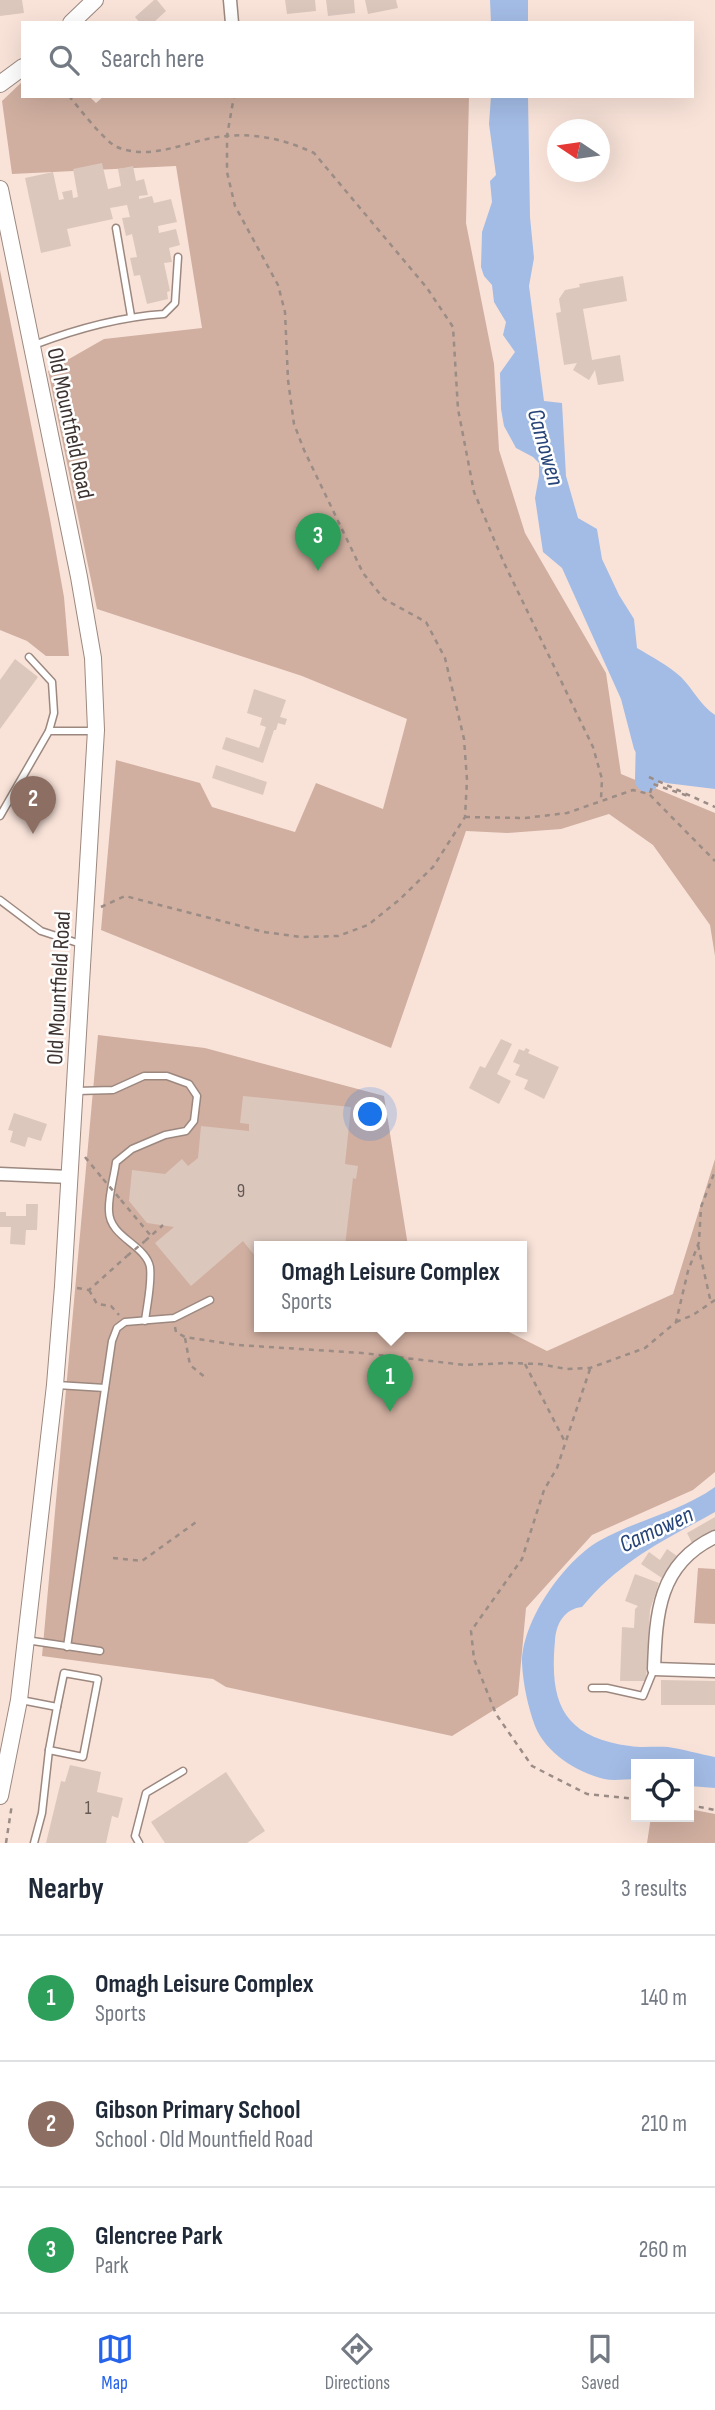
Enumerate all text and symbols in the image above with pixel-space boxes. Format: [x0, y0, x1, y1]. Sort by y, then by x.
search box [21, 21, 694, 98]
icon: search [45, 41, 83, 79]
text: Search here [101, 44, 204, 75]
north arrow [547, 119, 610, 182]
street label: Old Mountfield Road [40, 345, 100, 501]
water label: Camowen [521, 406, 570, 489]
pin: 3 [295, 513, 341, 571]
pin: 2 [10, 776, 56, 834]
street label: Old Mountfield Road [41, 910, 77, 1066]
your location [353, 1097, 387, 1131]
house number: 9 [237, 1180, 245, 1203]
popup [254, 1241, 527, 1332]
text: Omagh Leisure Complex [281, 1257, 500, 1288]
text: Sports [281, 1288, 332, 1316]
pin: 1 [367, 1354, 413, 1412]
water label: Camowen [615, 1500, 698, 1559]
map controls [631, 1759, 694, 1822]
button: locate [631, 1759, 694, 1822]
house number: 1 [85, 1797, 92, 1820]
text: Nearby [28, 1871, 104, 1907]
text: 3 results [621, 1875, 687, 1903]
text: Omagh Leisure Complex [95, 1969, 314, 2000]
text: 1 [46, 1984, 56, 2012]
text: 140 m [641, 1984, 687, 2012]
text: Sports [95, 2000, 146, 2028]
text: Gibson Primary School [95, 2095, 300, 2126]
text: 2 [46, 2110, 56, 2138]
text: 210 m [641, 2110, 687, 2138]
text: School · Old Mountfield Road [95, 2126, 313, 2154]
text: Glencree Park [95, 2221, 223, 2252]
text: 3 [46, 2236, 56, 2264]
text: 260 m [639, 2236, 687, 2264]
text: Park [95, 2252, 129, 2280]
tab: Map [96, 2330, 134, 2395]
tab: Directions [325, 2330, 390, 2395]
tab: Saved [581, 2330, 619, 2395]

